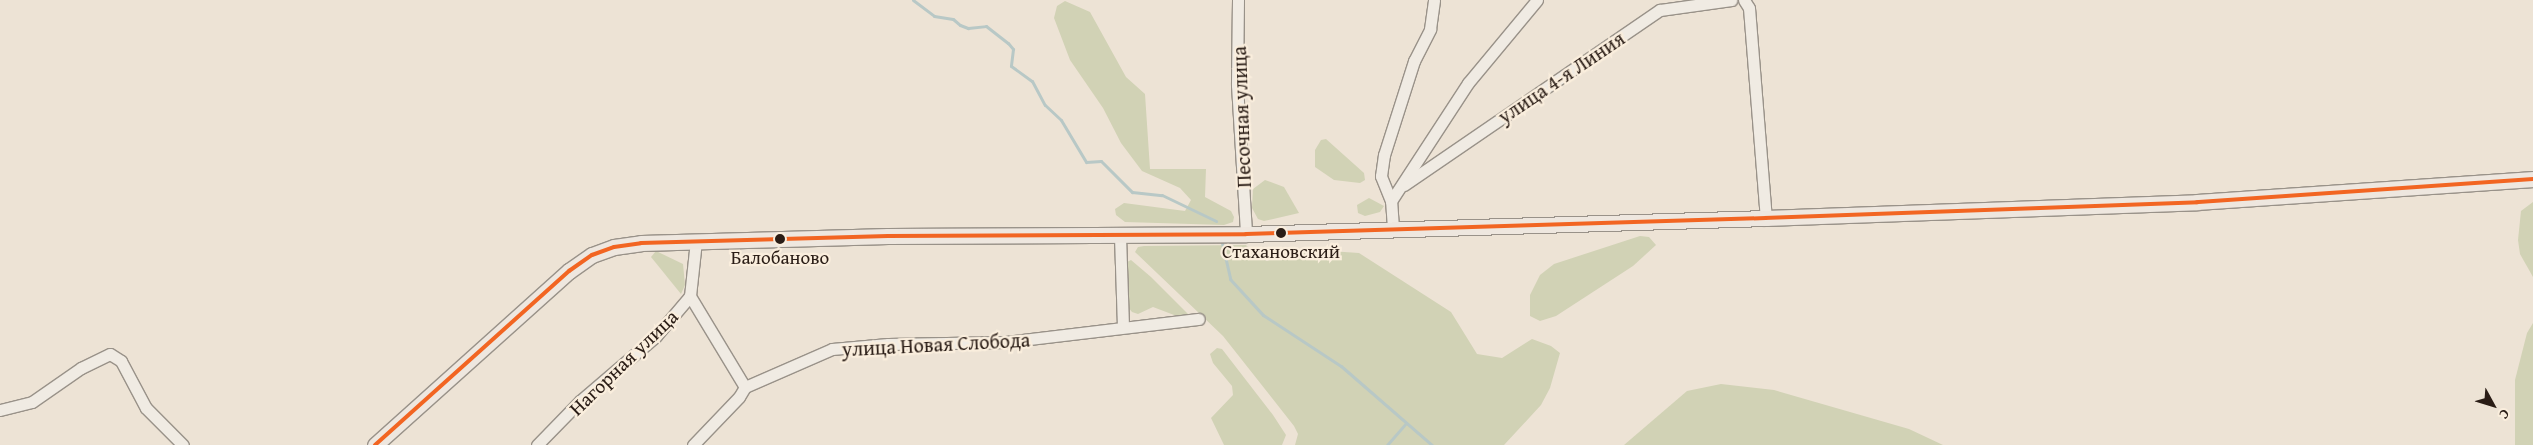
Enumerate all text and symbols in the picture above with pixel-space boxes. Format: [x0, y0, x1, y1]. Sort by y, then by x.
street label: улица 4-я Линия [1493, 26, 1629, 128]
street label: Песочная улица [1227, 46, 1255, 188]
marker: Стахановский [1276, 228, 1286, 238]
marker: Балобаново [775, 234, 785, 244]
place label: Стахановский [1222, 241, 1340, 263]
place label: Балобаново [731, 247, 829, 269]
street label: Нагорная улица [564, 304, 682, 420]
street label: улица Новая Слобода [841, 327, 1031, 361]
north arrow [2468, 380, 2518, 430]
text: С [2494, 405, 2515, 424]

